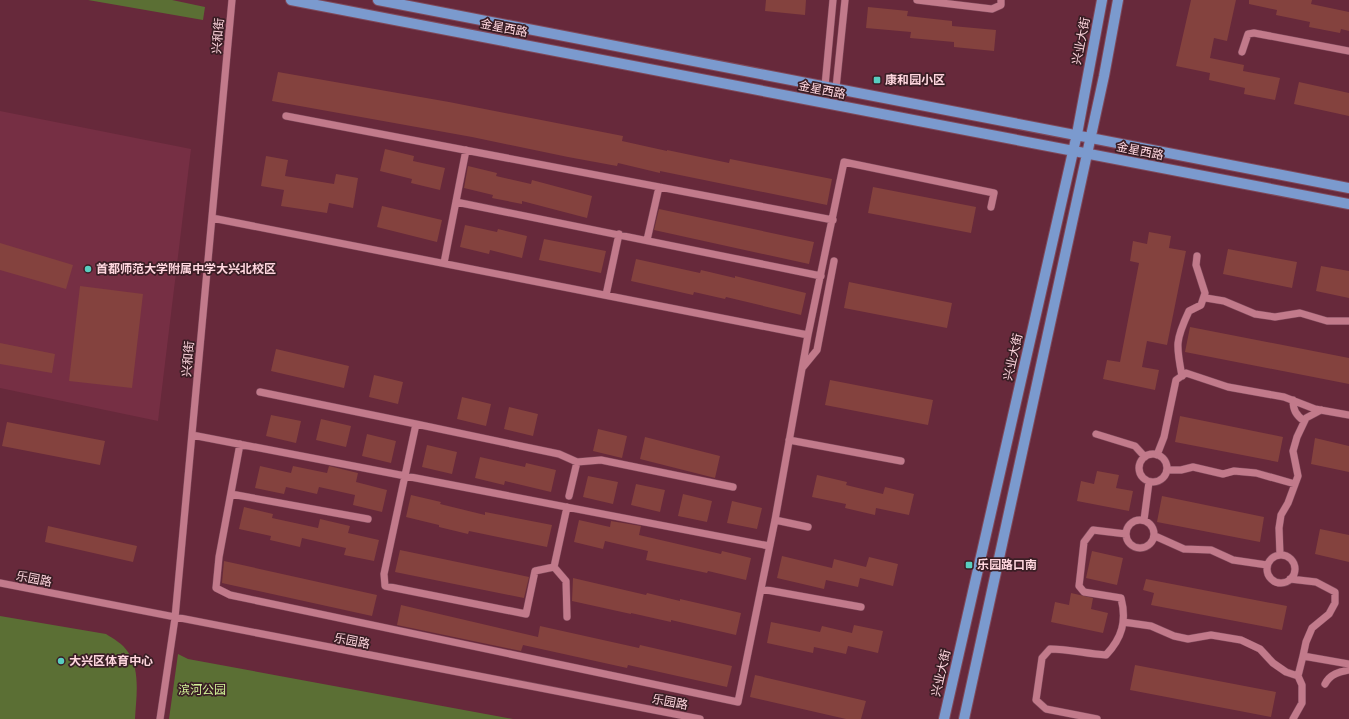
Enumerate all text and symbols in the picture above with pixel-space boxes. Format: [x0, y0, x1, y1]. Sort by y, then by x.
street label: 兴业大街 [1070, 16, 1091, 66]
street label: 兴和街 [209, 17, 226, 54]
street label: 金星西路 [479, 17, 529, 38]
place label: 康和园小区 [885, 73, 945, 86]
marker: 康和园小区 [872, 75, 882, 85]
street label: 金星西路 [797, 79, 847, 100]
street label: 金星西路 [1115, 140, 1165, 161]
place label: 首都师范大学附属中学大兴北校区 [96, 262, 276, 275]
marker: 首都师范大学附属中学大兴北校区 [83, 264, 93, 274]
street label: 兴业大街 [1001, 332, 1024, 382]
street label: 兴和街 [179, 340, 196, 377]
place label: 乐园路口南 [977, 558, 1037, 571]
marker: 乐园路口南 [964, 560, 974, 570]
street label: 乐园路 [15, 569, 53, 588]
street label: 乐园路 [333, 631, 371, 650]
street label: 兴业大街 [929, 648, 952, 698]
place label: 大兴区体育中心 [69, 654, 153, 667]
marker: 大兴区体育中心 [56, 656, 66, 666]
park label: 滨河公园 [178, 683, 226, 696]
street label: 乐园路 [651, 692, 689, 711]

